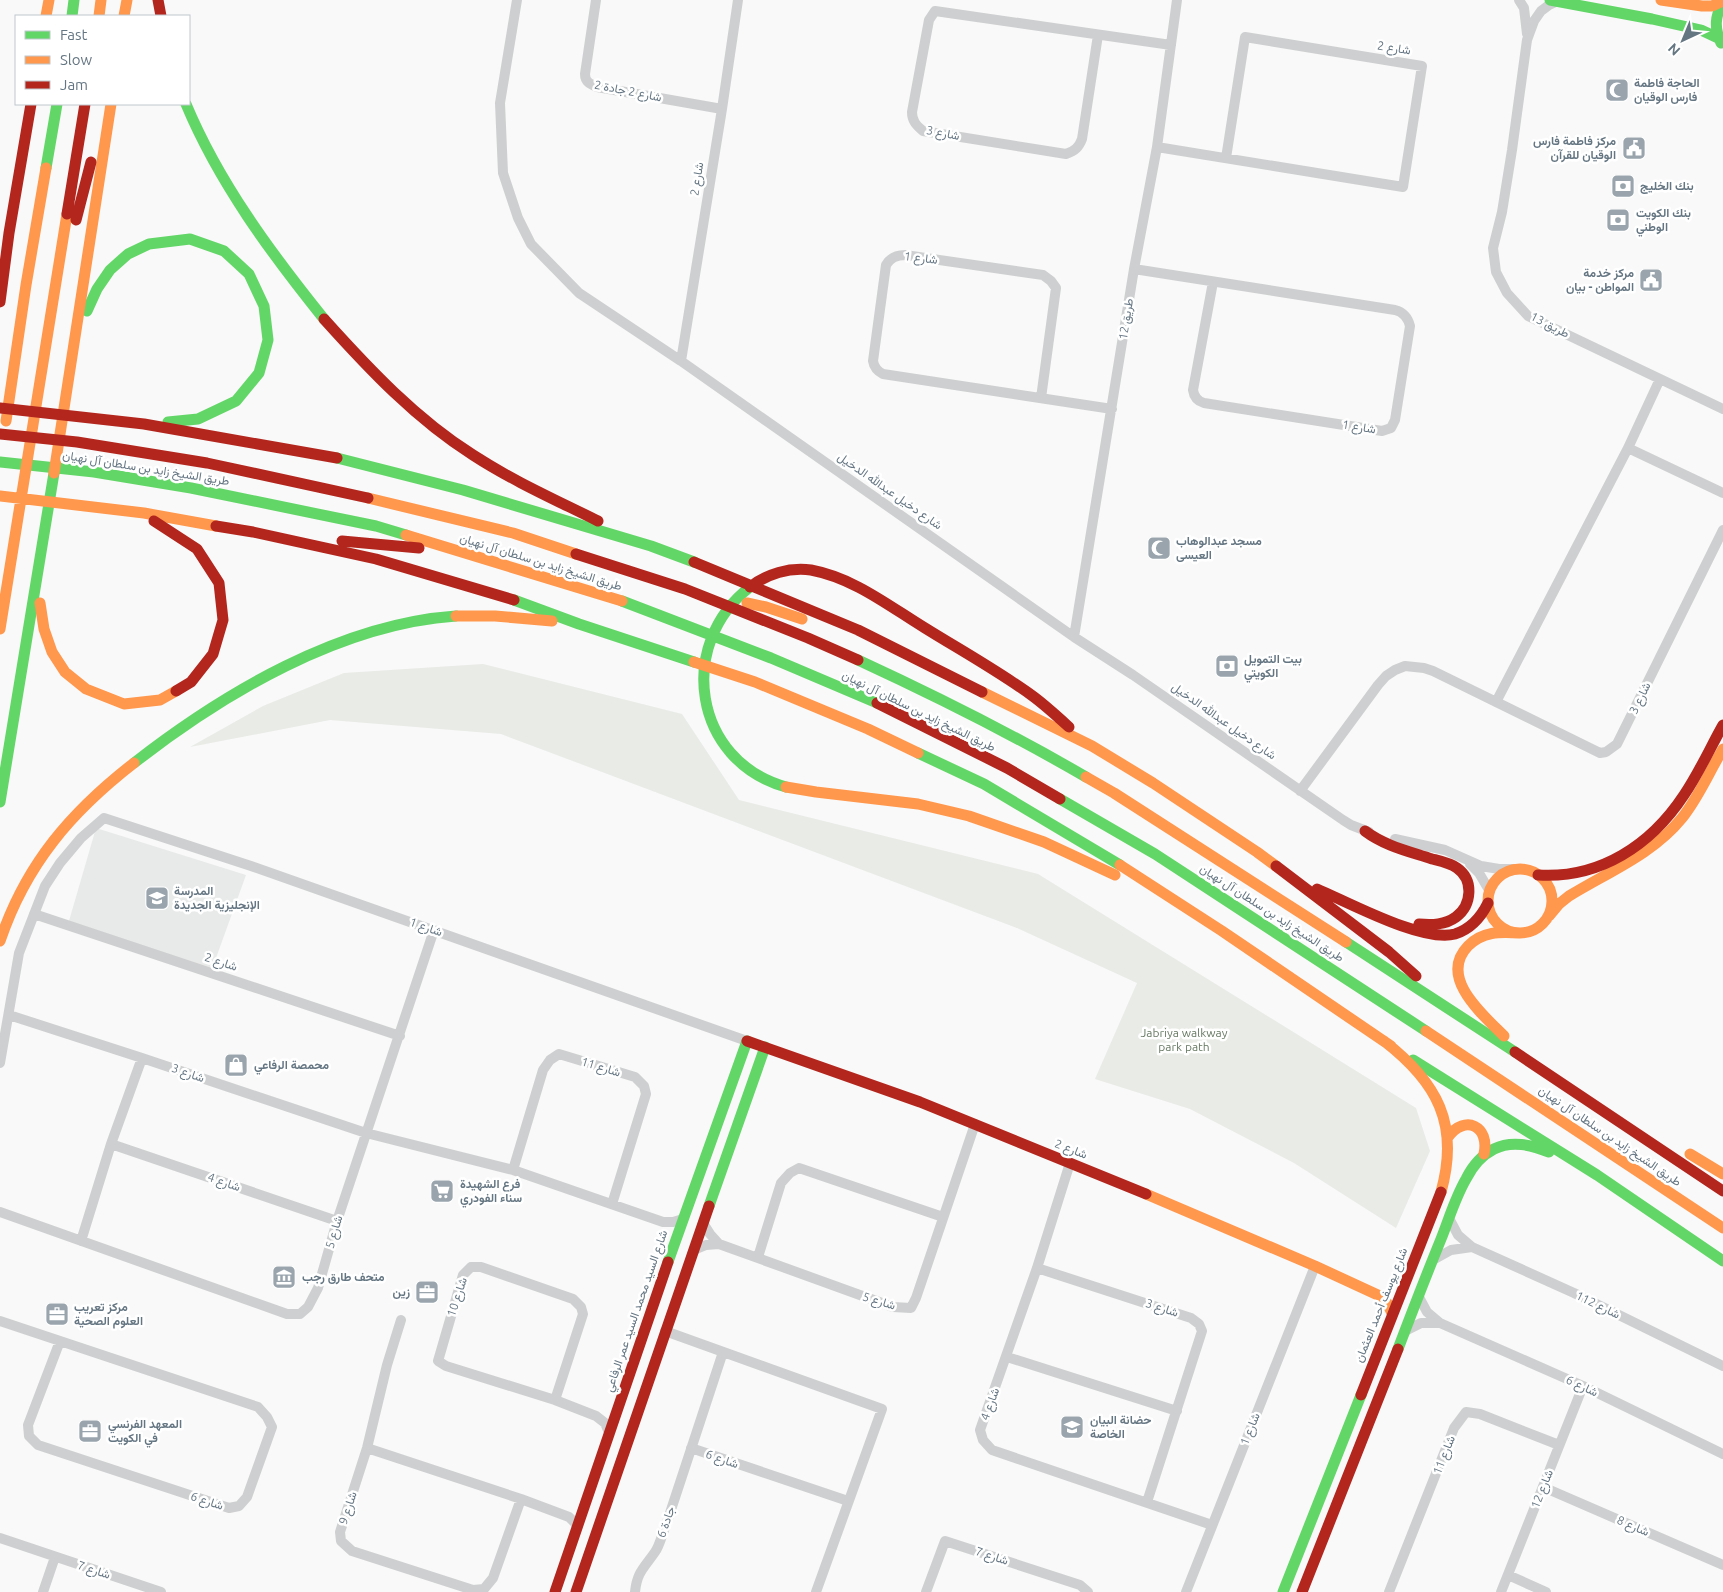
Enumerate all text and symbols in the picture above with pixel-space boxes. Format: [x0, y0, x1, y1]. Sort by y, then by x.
legend [15, 15, 190, 105]
north arrow [1658, 15, 1708, 65]
text: Fast [60, 26, 88, 43]
street label: شارع 2 [1376, 38, 1412, 60]
text: N [1665, 40, 1683, 59]
text: Slow [60, 51, 93, 68]
text: Jam [60, 76, 88, 93]
place label: الحاجة فاطمة فارس الوقيان [1634, 76, 1700, 105]
mosque icon: الحاجة فاطمة فارس الوقيان [1604, 77, 1630, 103]
street label: شارع 2 جادة 2 [593, 78, 663, 106]
street label: شارع 3 [925, 123, 961, 145]
place label: مركز فاطمة فارس الوقيان للقرآن [1533, 134, 1616, 163]
public building icon: مركز فاطمة فارس الوقيان للقرآن [1621, 135, 1647, 161]
street label: شارع 2 [687, 161, 709, 197]
bank icon: بنك الخليج [1610, 173, 1636, 199]
place label: بنك الخليج [1640, 179, 1694, 194]
place label: بنك الكويت الوطني [1636, 206, 1691, 237]
bank icon: بنك الكويت الوطني [1605, 207, 1631, 233]
street label: شارع 1 [903, 249, 939, 269]
place label: مركز خدمة المواطن - بيان [1566, 266, 1634, 295]
public building icon: مركز خدمة المواطن - بيان [1638, 267, 1664, 293]
street label: طريق 12 [1116, 297, 1137, 341]
street label: طريق 13 [1528, 309, 1572, 342]
street label: شارع 1 [1341, 417, 1377, 439]
street label: طريق الشيخ زايد بن سلطان آل نهيان [61, 448, 231, 490]
street label: شارع دخيل عبدالله الدخيل [834, 450, 945, 534]
street label: طريق الشيخ زايد بن سلطان آل نهيان [458, 531, 624, 595]
place label: مسجد عبدالوهاب العيسى [1176, 534, 1262, 562]
mosque icon: مسجد عبدالوهاب العيسى [1146, 535, 1172, 561]
place label: بيت التمويل الكويتي [1244, 652, 1302, 683]
bank icon: بيت التمويل الكويتي [1214, 653, 1240, 679]
street label: طريق الشيخ زايد بن سلطان آل نهيان [839, 668, 998, 756]
street label: شارع دخيل عبدالله الدخيل [1168, 680, 1279, 764]
street label: شارع 3 [1626, 680, 1655, 717]
street label: طريق الشيخ زايد بن سلطان آل نهيان [1196, 861, 1347, 967]
place label: المدرسة الإنجليزية الجديدة [174, 884, 260, 913]
school or university icon: المدرسة الإنجليزية الجديدة [144, 885, 170, 911]
street label: شارع 1 [407, 915, 444, 941]
street label: شارع 2 [202, 950, 239, 976]
park label: Jabriya walkway park path [1140, 1026, 1228, 1053]
shop icon: محمصة الرفاعي [223, 1052, 249, 1078]
street label: شارع 11 [579, 1054, 622, 1082]
place label: محمصة الرفاعي [254, 1058, 329, 1075]
street label: شارع 3 [169, 1061, 206, 1087]
street label: طريق الشيخ زايد بن سلطان آل نهيان [1535, 1083, 1684, 1191]
street label: شارع 2 [1052, 1136, 1089, 1163]
street label: شارع 4 [205, 1170, 242, 1196]
place label: فرع الشهيدة سناء الفودري [460, 1177, 522, 1208]
supermarket icon: فرع الشهيدة سناء الفودري [429, 1178, 455, 1204]
street label: شارع 5 [323, 1214, 347, 1251]
street label: شارع السيد محمد السيد عمر الرفاعي [602, 1228, 673, 1395]
street label: شارع يوسف أحمد العثمان [1352, 1246, 1412, 1365]
museum icon: متحف طارق رجب [271, 1264, 297, 1290]
place label: متحف طارق رجب [302, 1270, 385, 1285]
street label: شارع 10 [444, 1276, 472, 1319]
office icon: زين [414, 1279, 440, 1305]
place label: زين [393, 1285, 410, 1300]
street label: شارع 112 [1573, 1288, 1622, 1323]
street label: شارع 5 [860, 1289, 897, 1315]
street label: شارع 3 [1143, 1296, 1180, 1322]
place label: مركز تعريب العلوم الصحية [74, 1300, 143, 1329]
office icon: مركز تعريب العلوم الصحية [44, 1301, 70, 1327]
street label: شارع 6 [1563, 1373, 1600, 1401]
street label: شارع 4 [978, 1386, 1004, 1423]
street label: شارع 1 [1237, 1411, 1265, 1448]
place label: حضانة البيان الخاصة [1090, 1413, 1151, 1440]
school or university icon: حضانة البيان الخاصة [1059, 1414, 1085, 1440]
place label: المعهد الفرنسي في الكويت [108, 1417, 182, 1448]
office icon: المعهد الفرنسي في الكويت [77, 1418, 103, 1444]
street label: شارع 11 [1430, 1434, 1460, 1477]
street label: شارع 6 [703, 1447, 740, 1473]
street label: شارع 12 [1528, 1468, 1558, 1511]
street label: شارع 6 [188, 1489, 225, 1515]
street label: شارع 9 [336, 1490, 362, 1527]
street label: جادة 6 [654, 1505, 678, 1539]
street label: شارع 8 [1614, 1513, 1651, 1541]
street label: شارع 7 [973, 1544, 1010, 1570]
street label: شارع 7 [75, 1558, 112, 1584]

